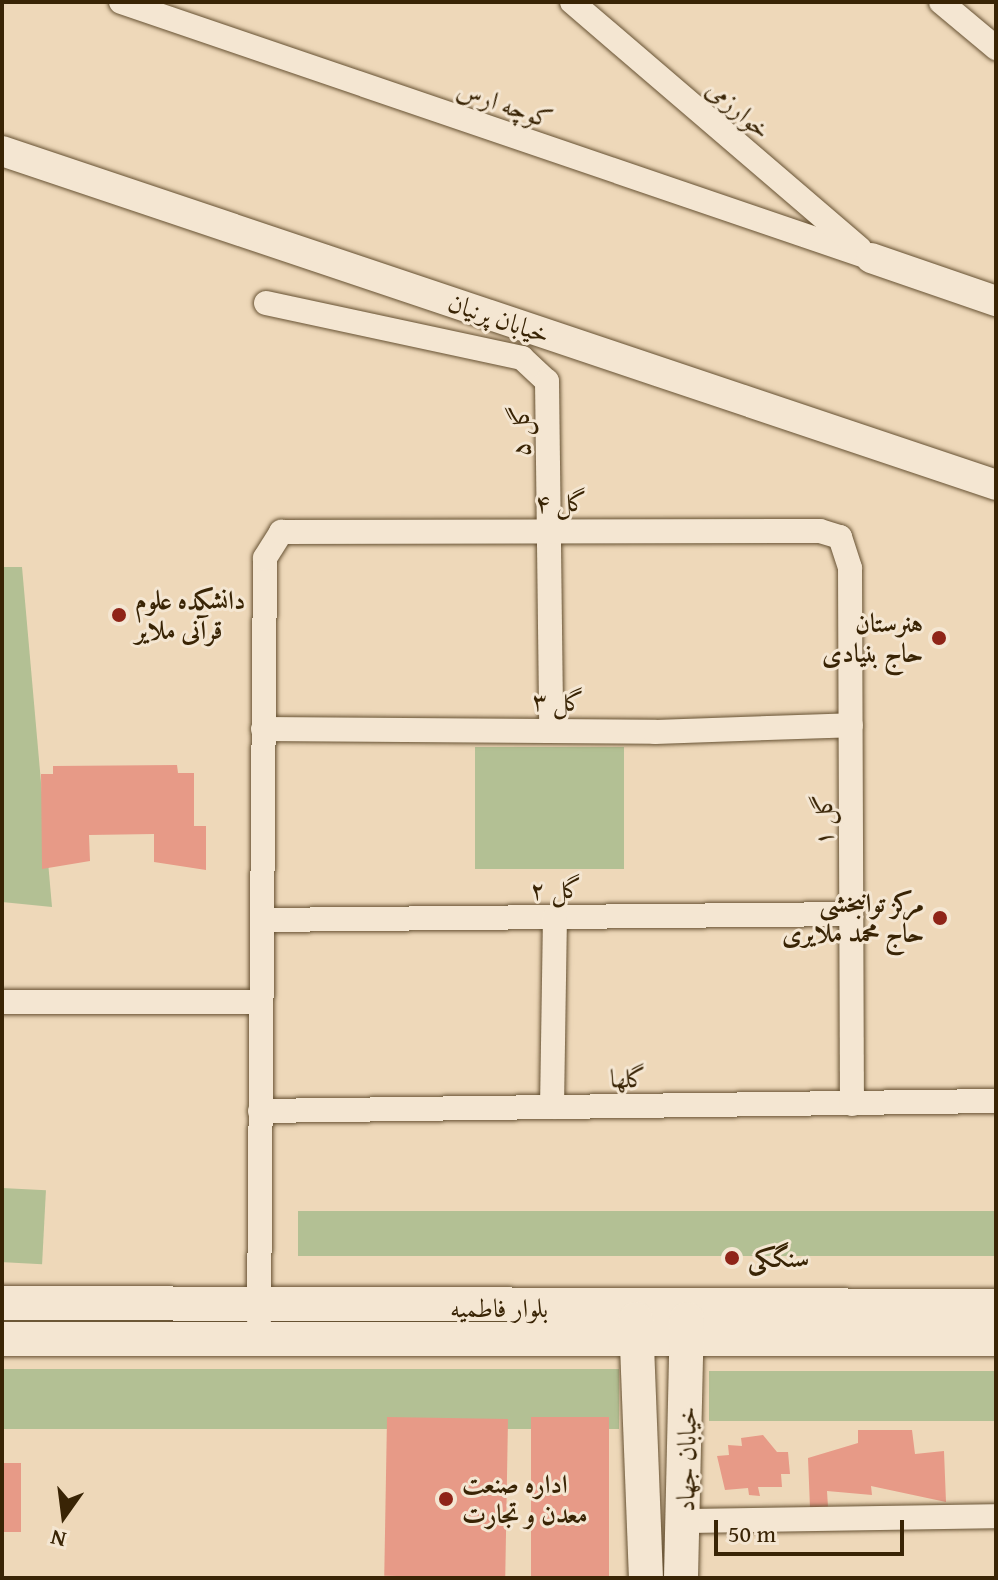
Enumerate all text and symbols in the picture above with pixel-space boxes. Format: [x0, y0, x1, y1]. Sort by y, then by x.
street label: کوچه ارس [453, 73, 557, 135]
street label: خوارزمی [701, 73, 777, 145]
street label: خیابان پرنیان [444, 286, 554, 350]
street label: گل ۵ [504, 405, 536, 457]
street label: گل ۴ [535, 486, 587, 518]
place label: دانشکده علوم قرآنی ملایر [135, 584, 246, 646]
marker: دانشکده علوم قرآنی ملایر [110, 606, 128, 624]
place label: هنرستان حاج بنیادی [822, 607, 923, 668]
marker: هنرستان حاج بنیادی [930, 629, 948, 647]
street label: گل ۳ [532, 685, 584, 717]
street label: گل ۱ [807, 794, 839, 846]
street label: گل ۲ [530, 873, 582, 905]
place label: مرکز توانبخشی حاج محمد ملایری [782, 887, 924, 948]
marker: مرکز توانبخشی حاج محمد ملایری [931, 909, 949, 927]
street label: گلها [610, 1062, 646, 1094]
place label: سنگکی [748, 1242, 809, 1274]
marker: سنگکی [723, 1249, 741, 1267]
street label: بلوار فاطمیه [450, 1292, 548, 1324]
street label: خیابان جهاد [669, 1406, 703, 1512]
place label: اداره صنعت معدن و تجارت [462, 1468, 588, 1530]
north arrow [24, 1476, 104, 1556]
marker: اداره صنعت معدن و تجارت [437, 1490, 455, 1508]
scale bar [718, 1504, 908, 1554]
text: 50 m [728, 1516, 776, 1551]
text: N [47, 1522, 69, 1557]

